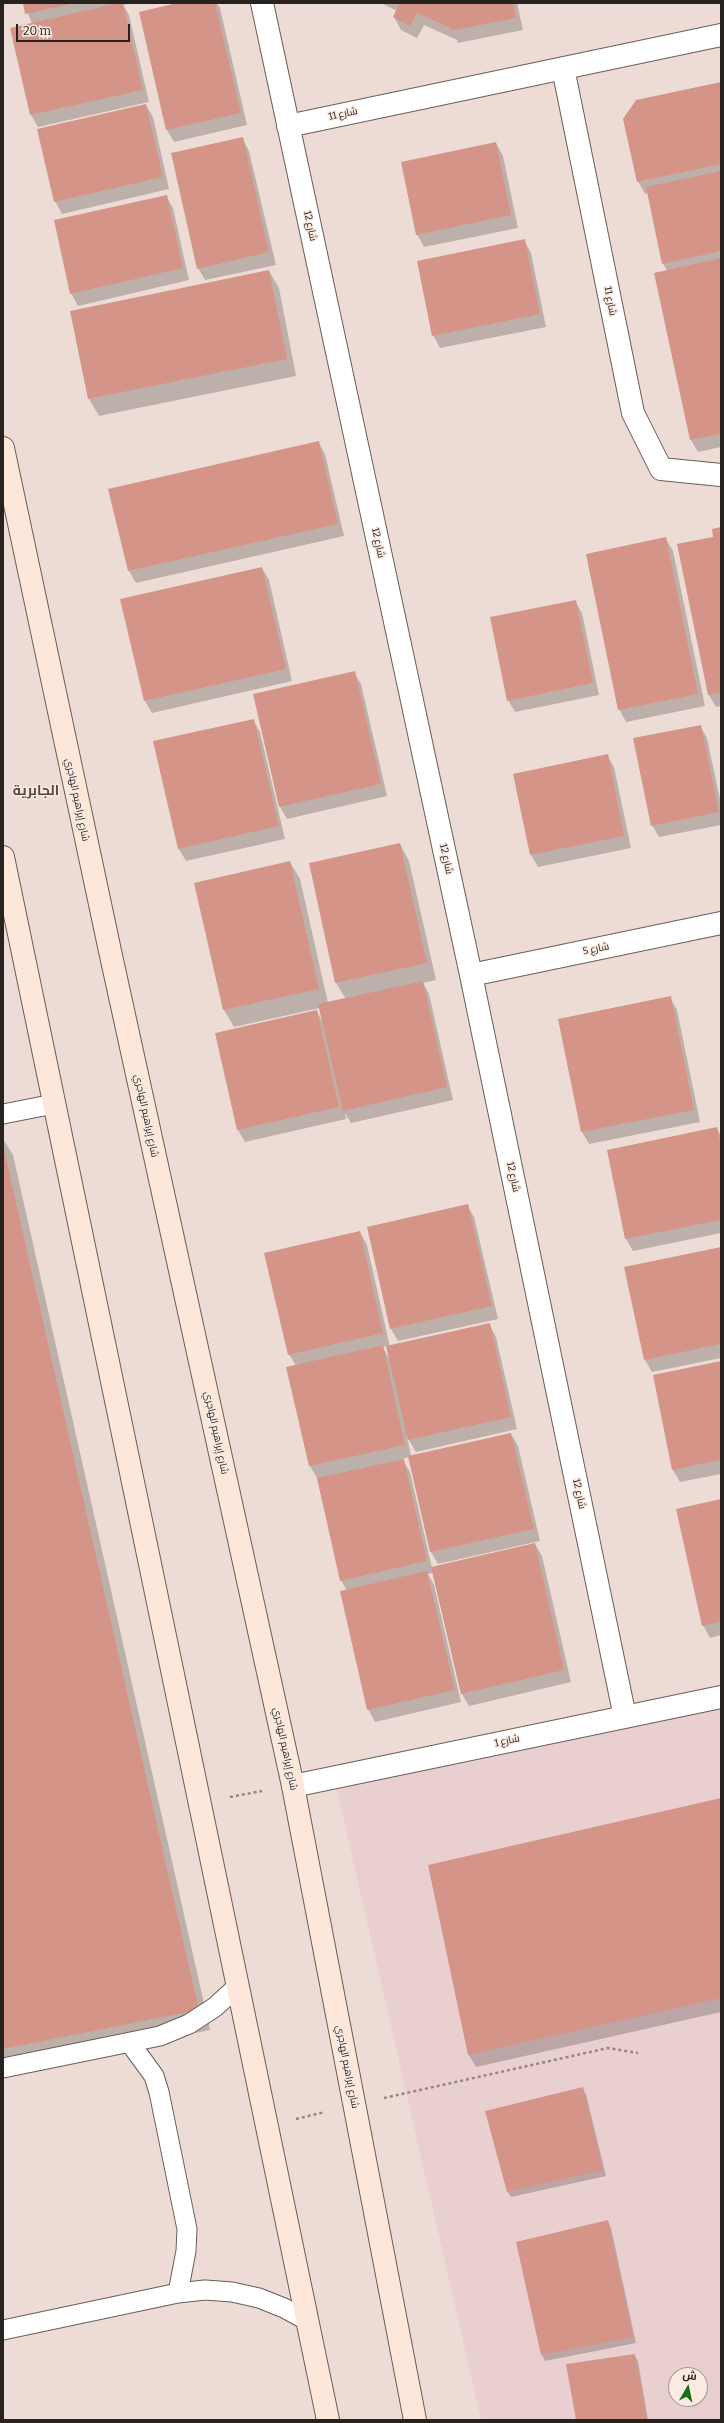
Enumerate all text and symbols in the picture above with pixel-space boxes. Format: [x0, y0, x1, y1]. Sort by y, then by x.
scale bar [18, 16, 132, 42]
text: 20 m [23, 24, 51, 38]
street label: شارع 11 [327, 105, 359, 123]
street label: شارع 12 [301, 210, 319, 242]
street label: شارع 11 [601, 285, 619, 317]
street label: شارع 12 [369, 527, 387, 559]
street label: شارع إبراهيم الهاجري [62, 757, 92, 843]
district label: الجابرية [13, 783, 59, 799]
street label: شارع 12 [437, 843, 455, 875]
street label: شارع 5 [582, 940, 610, 958]
street label: شارع إبراهيم الهاجري [131, 1073, 161, 1159]
street label: شارع 12 [504, 1161, 522, 1193]
street label: شارع إبراهيم الهاجري [201, 1390, 231, 1476]
street label: شارع 12 [570, 1478, 588, 1510]
street label: شارع إبراهيم الهاجري [270, 1706, 300, 1792]
street label: شارع 1 [493, 1732, 521, 1750]
street label: شارع إبراهيم الهاجري [333, 2024, 361, 2110]
north arrow [668, 2367, 708, 2407]
text: ش [682, 2368, 698, 2383]

